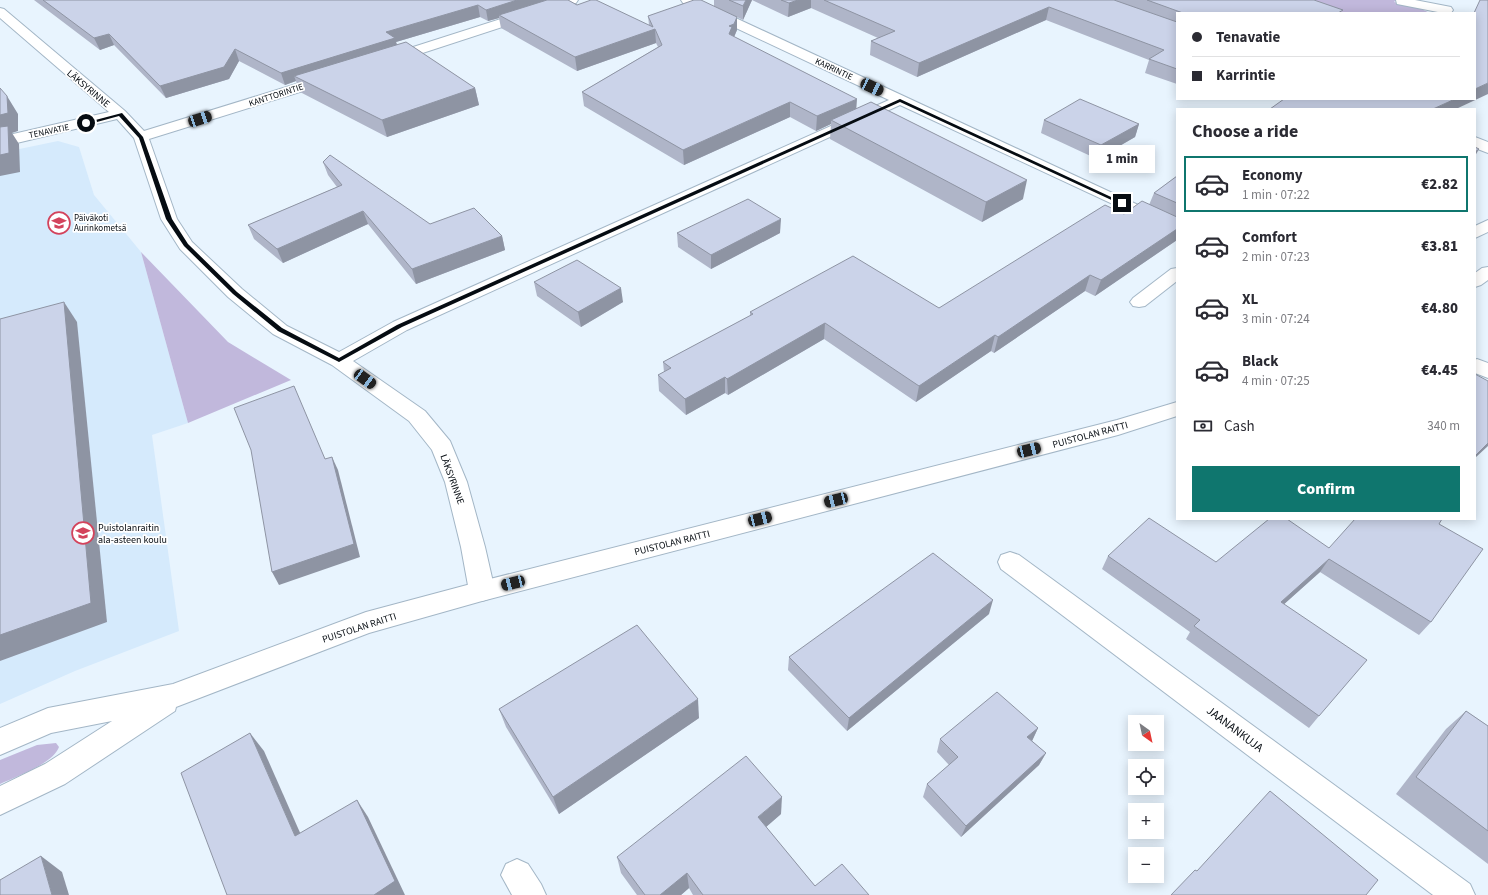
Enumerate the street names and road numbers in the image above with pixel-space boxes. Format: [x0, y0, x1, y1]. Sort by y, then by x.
street label: KARRINTIE [813, 55, 855, 84]
street label: LÄKSYRINNE [64, 67, 113, 111]
street label: KANTTORINTIE [247, 80, 305, 110]
street label: TENAVATIE [28, 121, 71, 142]
street label: PUISTOLAN RAITTI [1051, 418, 1130, 452]
street label: LÄKSYRINNE [436, 452, 468, 506]
street label: PUISTOLAN RAITTI [633, 527, 712, 559]
street label: PUISTOLAN RAITTI [320, 609, 398, 647]
street label: JAANANKUJA [1203, 702, 1267, 757]

